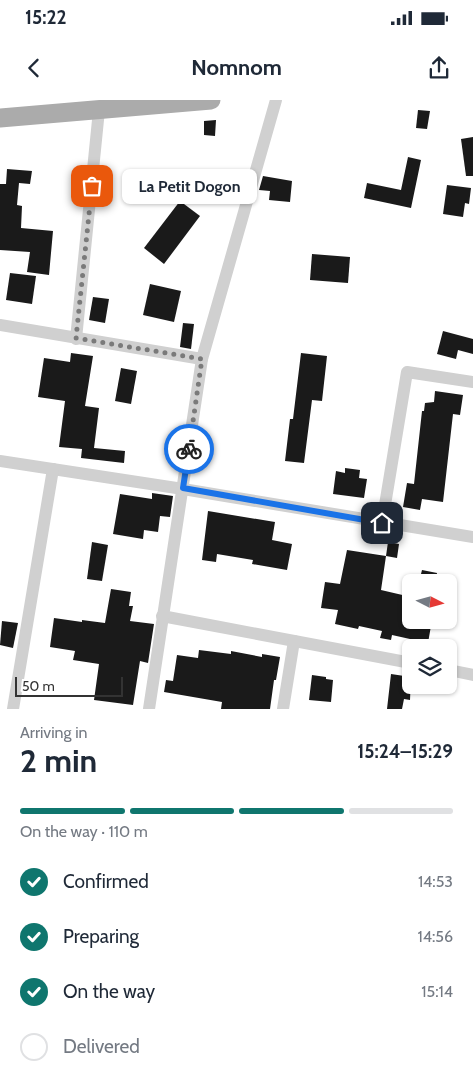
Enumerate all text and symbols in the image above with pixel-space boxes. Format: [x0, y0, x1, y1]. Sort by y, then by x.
text: 15:22 [25, 6, 67, 29]
icon: back [20, 54, 48, 82]
text: Nomnom [191, 54, 282, 81]
icon: share [425, 54, 453, 82]
pin [71, 165, 113, 207]
callout: La Petit Dogon [122, 168, 257, 204]
icon: bag [78, 172, 106, 200]
text: La Petit Dogon [138, 177, 241, 196]
courier [164, 424, 214, 474]
icon: bike [175, 435, 203, 463]
pin [361, 502, 403, 544]
icon: home [368, 509, 396, 537]
north arrow [402, 574, 458, 629]
map controls [402, 574, 457, 694]
button: layers [402, 639, 457, 694]
scale bar [15, 674, 122, 697]
text: 50 m [22, 677, 55, 695]
text: Arriving in [20, 723, 87, 742]
text: 15:24–15:29 [357, 740, 453, 763]
text: 2 min [20, 741, 97, 780]
text: On the way · 110 m [20, 822, 148, 841]
icon: check [20, 868, 48, 896]
text: Confirmed [63, 870, 149, 893]
text: 14:53 [418, 872, 453, 891]
icon: check [20, 923, 48, 951]
text: Preparing [63, 925, 139, 948]
text: 14:56 [417, 927, 453, 946]
icon: check [20, 978, 48, 1006]
text: On the way [63, 980, 155, 1003]
text: 15:14 [421, 982, 453, 1001]
text: Delivered [63, 1035, 140, 1058]

